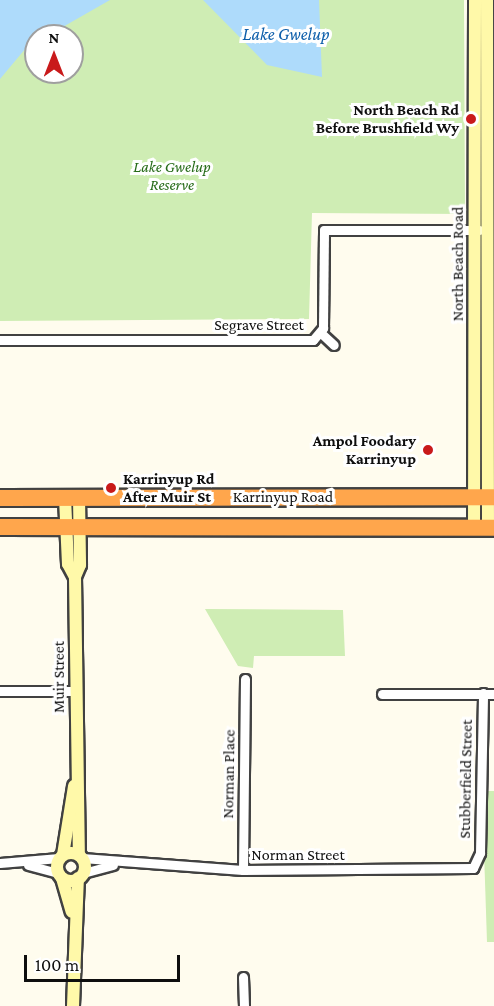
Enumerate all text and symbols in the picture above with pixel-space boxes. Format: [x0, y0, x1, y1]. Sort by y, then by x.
water label: Lake Gwelup [243, 23, 329, 45]
north arrow [24, 24, 84, 84]
text: N [49, 29, 59, 46]
place label: North Beach Rd Before Brushfield Wy [316, 100, 459, 138]
marker: North Beach Rd Before Brushfield Wy [464, 112, 478, 126]
park label: Lake Gwelup Reserve [133, 157, 211, 195]
street label: North Beach Road [448, 207, 468, 321]
street label: Segrave Street [214, 315, 304, 335]
place label: Ampol Foodary Karrinyup [313, 431, 416, 469]
marker: Ampol Foodary Karrinyup [421, 443, 435, 457]
place label: Karrinyup Rd After Muir St [123, 469, 214, 507]
marker: Karrinyup Rd After Muir St [104, 481, 118, 495]
street label: Karrinyup Road [233, 487, 333, 507]
street label: Muir Street [49, 641, 69, 713]
street label: Stubberfield Street [455, 719, 477, 839]
street label: Norman Place [219, 729, 239, 819]
street label: Norman Street [251, 845, 345, 865]
scale bar [27, 943, 183, 981]
text: 100 m [35, 955, 79, 975]

